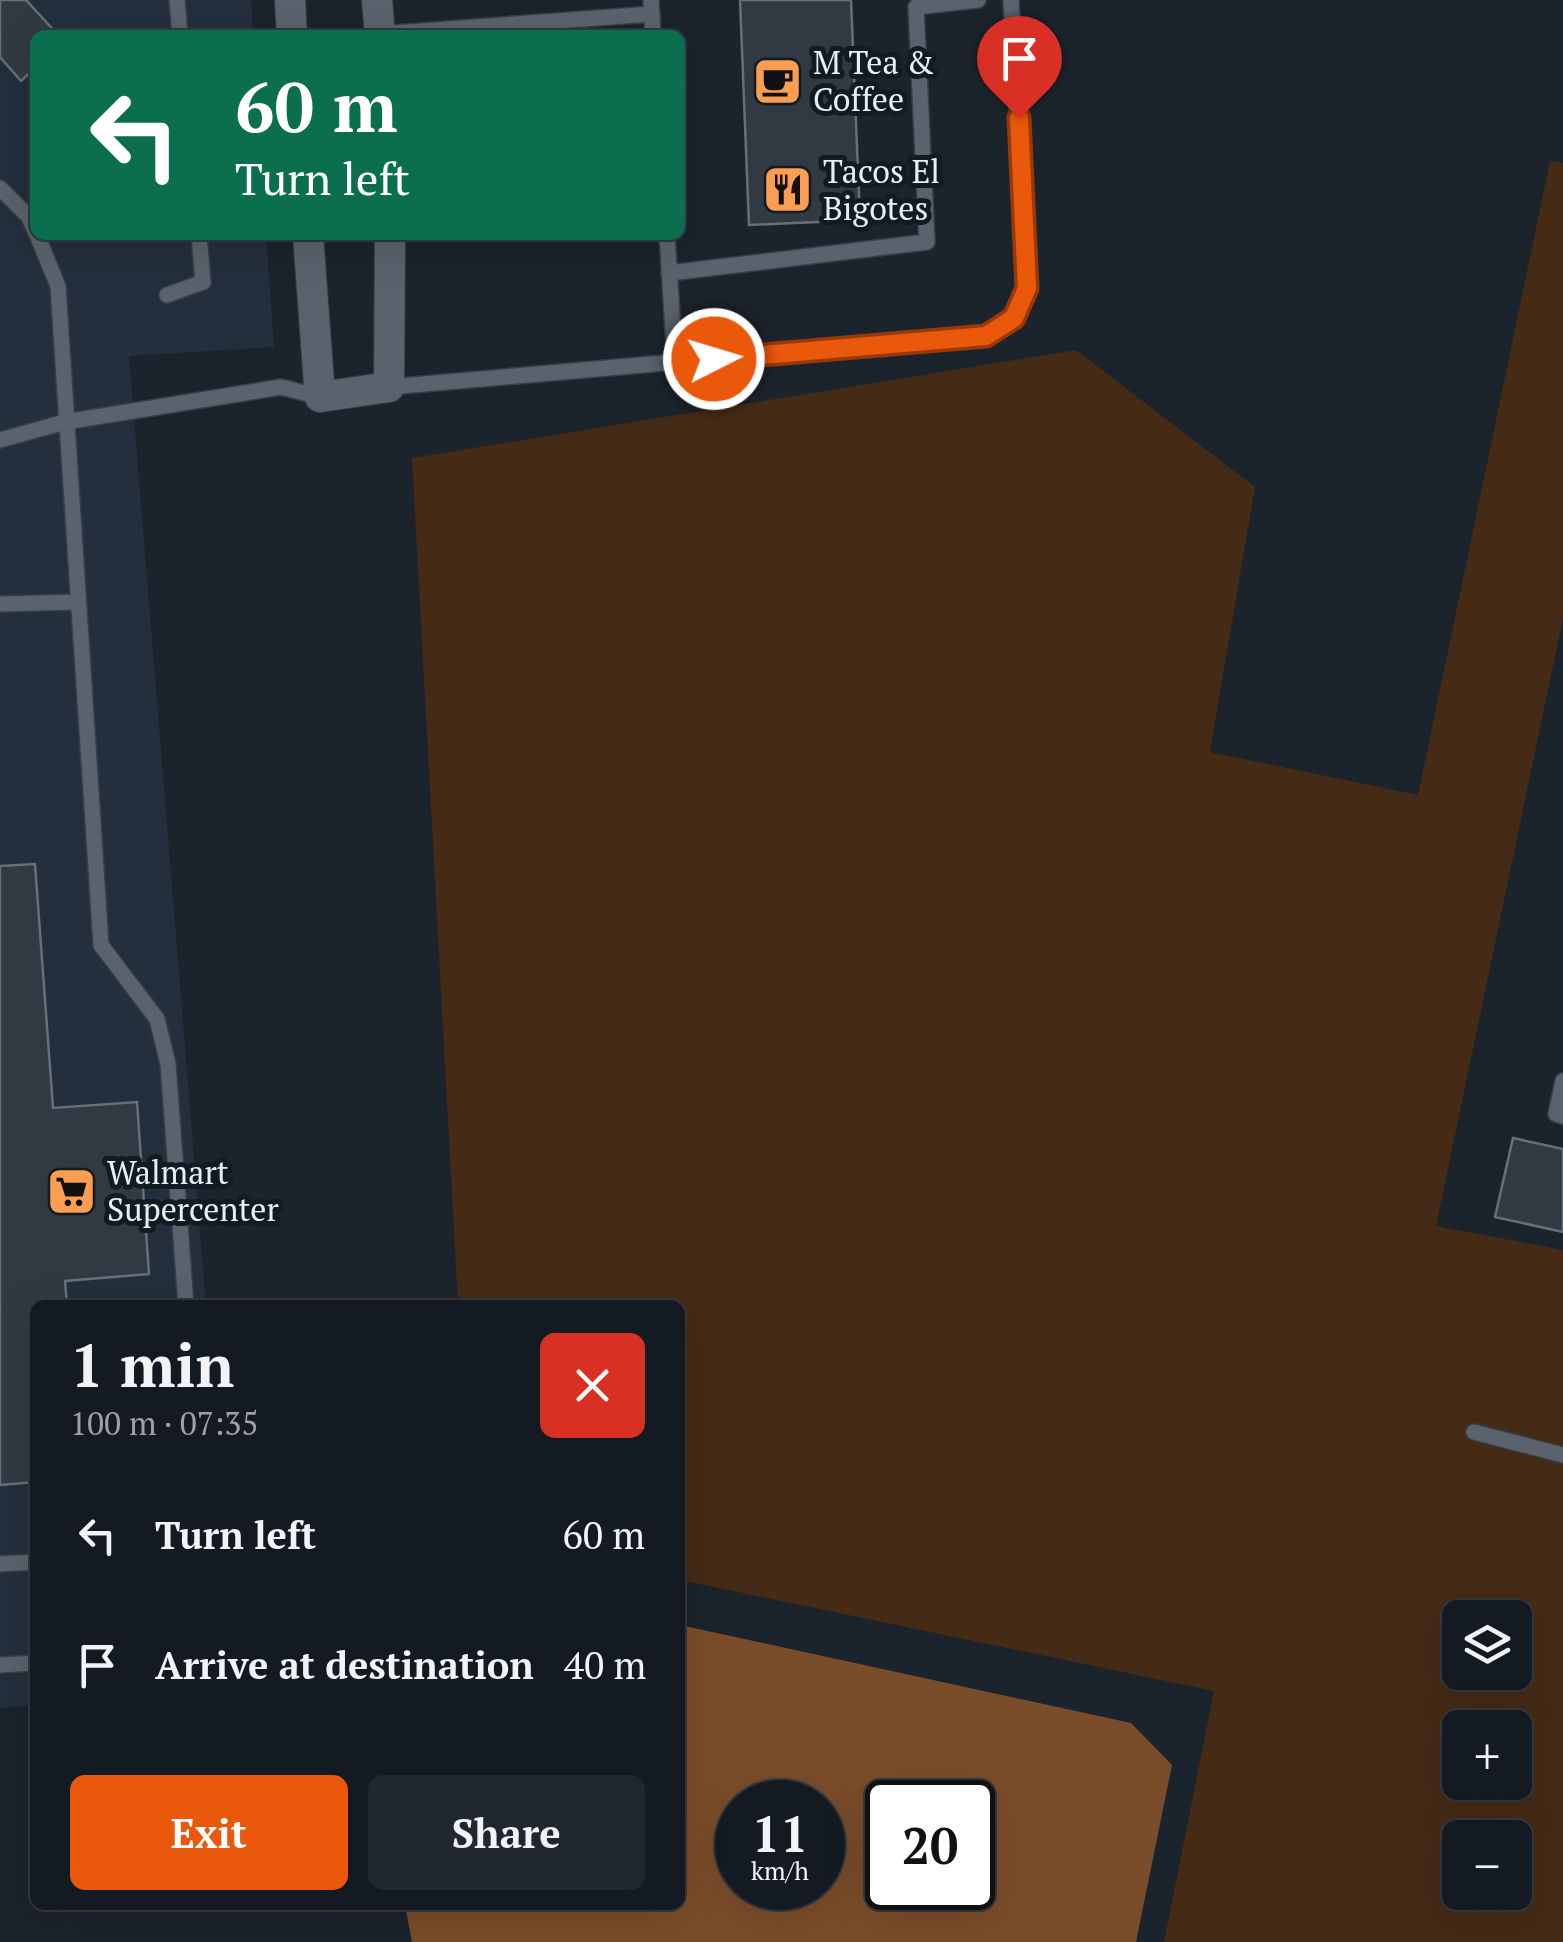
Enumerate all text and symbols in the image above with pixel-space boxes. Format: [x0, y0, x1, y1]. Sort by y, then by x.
pin [977, 16, 1062, 119]
icon: arrive [992, 31, 1047, 86]
place label: M Tea & Coffee [813, 41, 934, 120]
cafe icon: M Tea & Coffee [752, 55, 804, 107]
text: 60 m [235, 59, 398, 152]
icon: left [70, 70, 200, 200]
text: Turn left [235, 148, 410, 208]
place label: Tacos El Bigotes [823, 150, 940, 229]
restaurant icon: Tacos El Bigotes [762, 164, 814, 216]
position arrow [662, 307, 766, 411]
place label: Walmart Supercenter [107, 1151, 279, 1230]
supermarket icon: Walmart Supercenter [46, 1165, 98, 1217]
text: 1 min [70, 1325, 234, 1404]
button: close [540, 1333, 645, 1438]
text: 100 m · 07:35 [70, 1402, 258, 1444]
icon: left [70, 1508, 125, 1563]
text: Turn left [155, 1510, 316, 1560]
text: 60 m [562, 1510, 645, 1560]
map controls [1442, 1600, 1532, 1910]
button: layers [1442, 1600, 1532, 1690]
icon: arrive [70, 1638, 125, 1693]
text: Arrive at destination [155, 1640, 534, 1690]
text: 40 m [564, 1640, 646, 1690]
button: + [1442, 1710, 1532, 1800]
button: Exit [70, 1775, 348, 1890]
button: Share [368, 1775, 645, 1890]
speed limit sign: 20 [865, 1780, 995, 1910]
text: 11 [752, 1800, 808, 1866]
button: − [1442, 1820, 1532, 1910]
text: km/h [751, 1854, 809, 1887]

